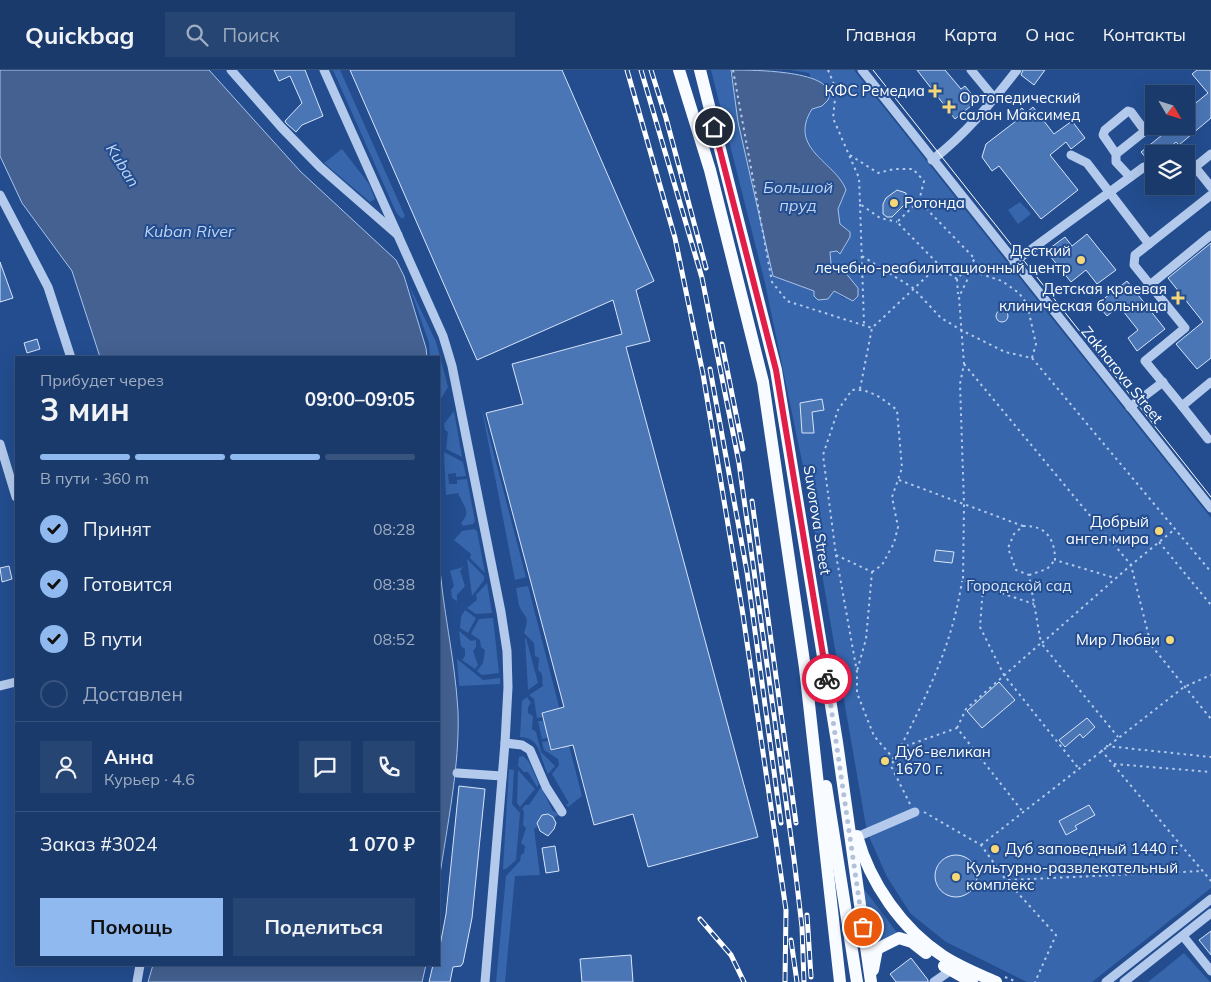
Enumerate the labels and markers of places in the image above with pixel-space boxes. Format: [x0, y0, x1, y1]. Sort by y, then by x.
place label: КФС Ремедиа [825, 81, 925, 100]
marker: КФС Ремедиа [929, 85, 941, 97]
place label: Ортопедический салон Максимед [959, 88, 1081, 124]
marker: Ортопедический салон Максимед [943, 101, 955, 113]
pin [693, 106, 735, 148]
place label: Ротонда [904, 193, 965, 212]
marker: Ротонда [888, 197, 900, 209]
place label: Десткий лечебно-реабилитационный центр [815, 241, 1071, 277]
marker: Десткий лечебно-реабилитационный центр [1075, 254, 1087, 266]
place label: Детская краевая клиническая больница [999, 279, 1167, 315]
marker: Детская краевая клиническая больница [1171, 291, 1185, 305]
place label: Добрый ангел мира [1066, 512, 1149, 548]
marker: Добрый ангел мира [1153, 525, 1165, 537]
place label: Мир Любви [1076, 630, 1160, 649]
marker: Мир Любви [1164, 634, 1176, 646]
place label: Дуб-великан 1670 г. [895, 742, 991, 778]
marker: Дуб-великан 1670 г. [879, 755, 891, 767]
place label: Дуб заповедный 1440 г. [1005, 839, 1179, 858]
marker: Дуб заповедный 1440 г. [989, 843, 1001, 855]
place label: Культурно-развлекательный комплекс [966, 858, 1178, 894]
marker: Культурно-развлекательный комплекс [950, 871, 962, 883]
pin [842, 906, 884, 948]

